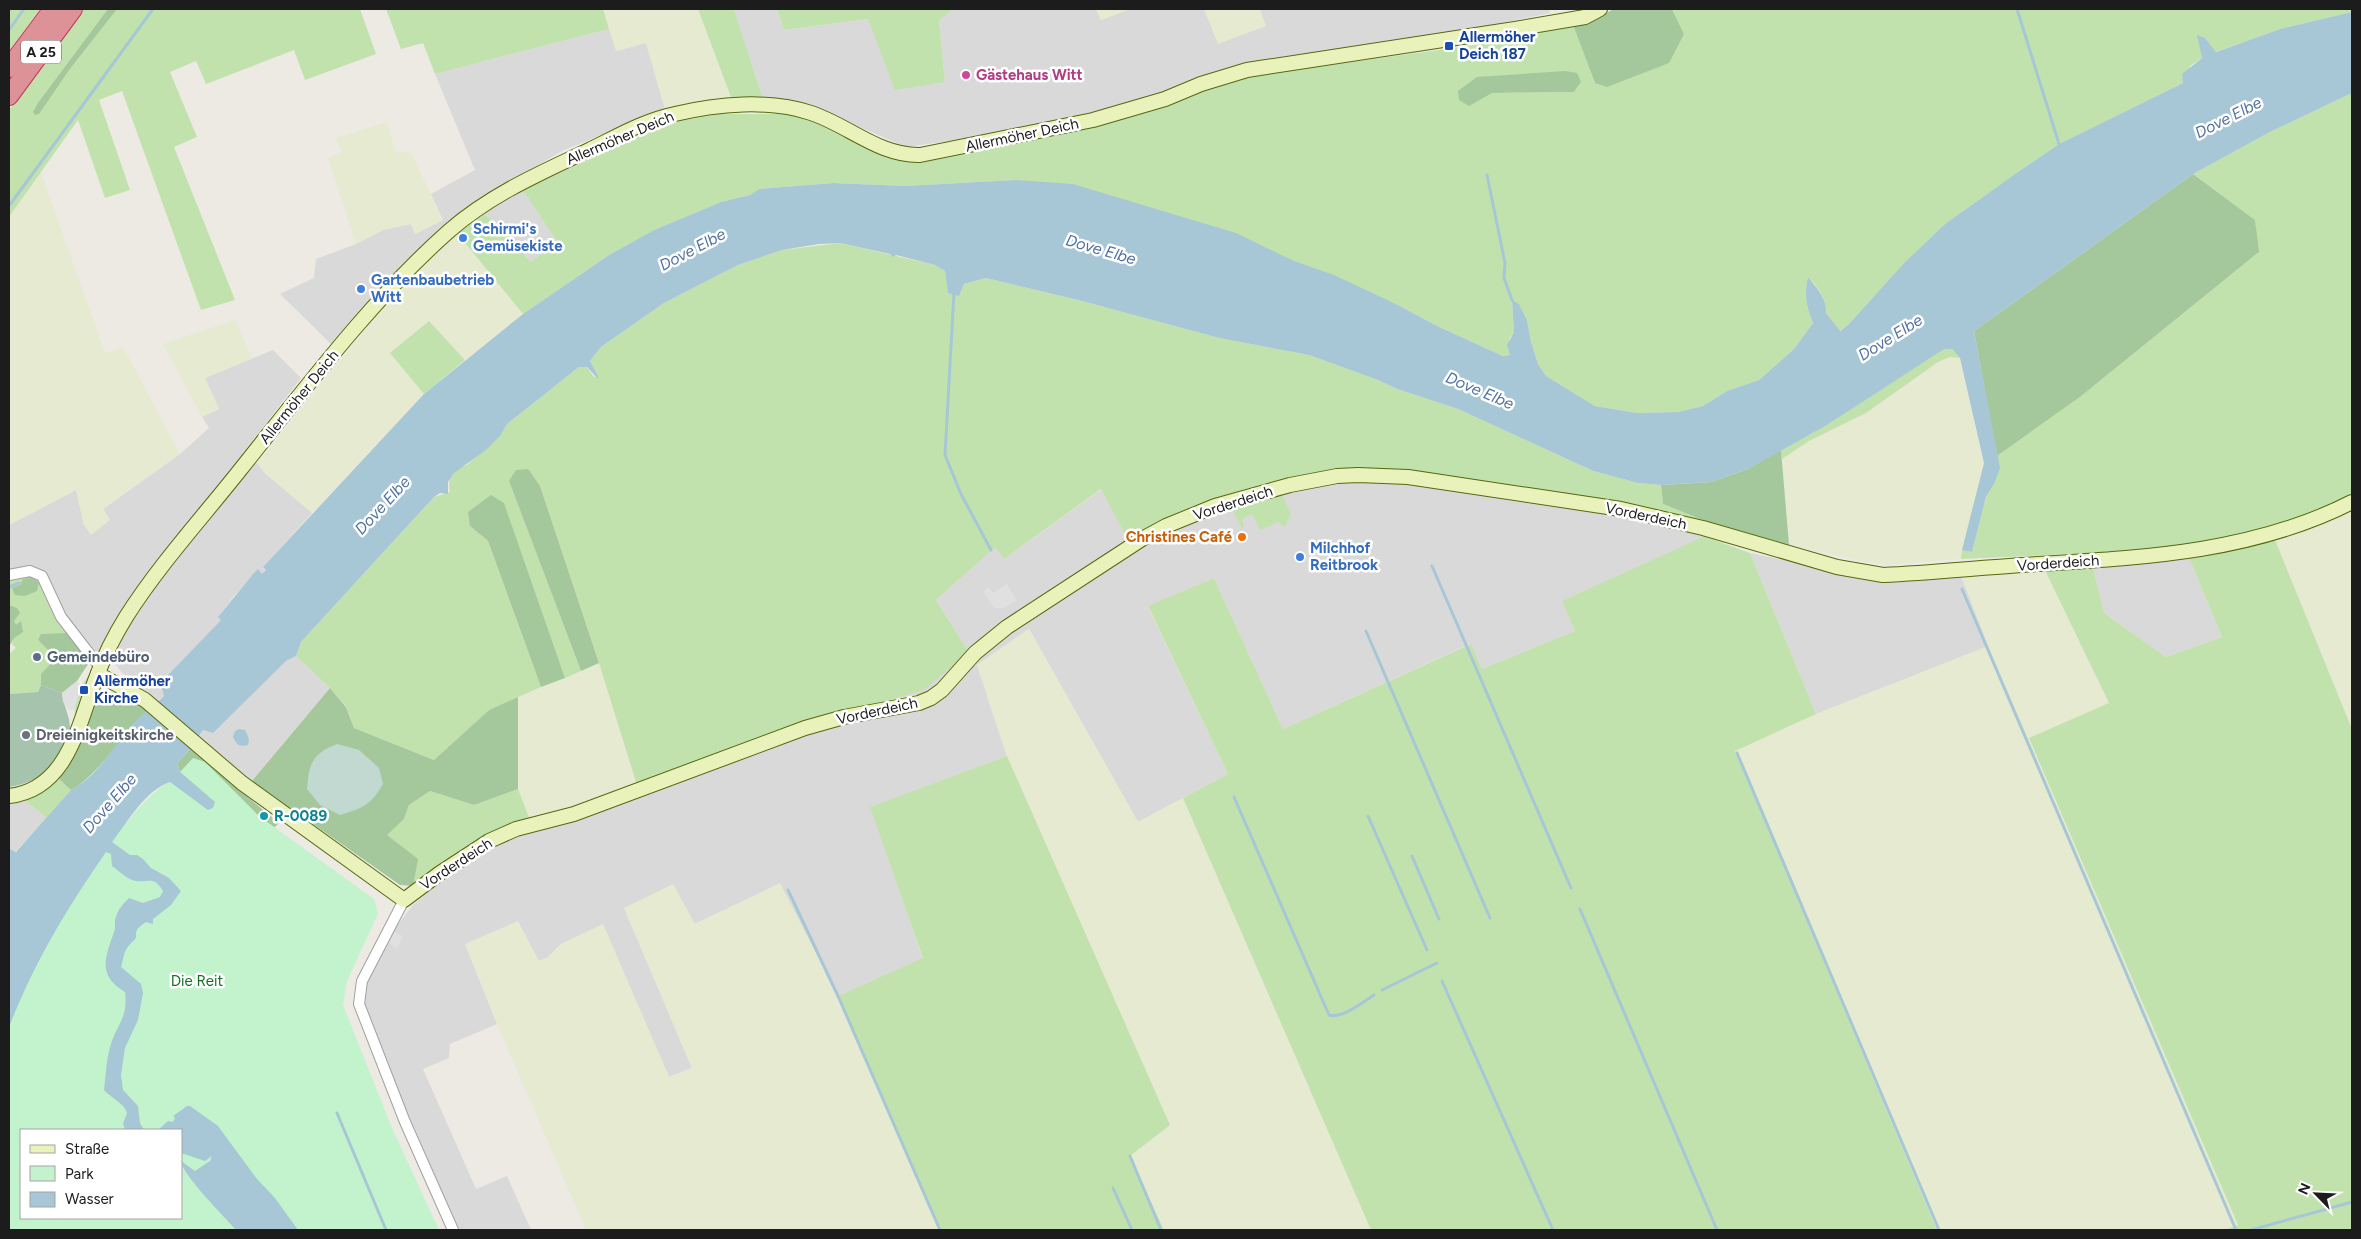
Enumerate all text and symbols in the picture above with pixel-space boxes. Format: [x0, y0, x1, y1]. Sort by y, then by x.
place label: Allermöher Deich 187 [1459, 28, 1536, 63]
marker: Allermöher Deich 187 [1443, 40, 1455, 52]
road number: A 25 [21, 41, 61, 64]
place label: Gästehaus Witt [976, 66, 1083, 84]
marker: Gästehaus Witt [960, 69, 972, 81]
water label: Dove Elbe [2192, 92, 2265, 142]
street label: Allermöher Deich [563, 107, 677, 169]
street label: Allermöher Deich [964, 114, 1080, 156]
place label: Schirmi's Gemüsekiste [473, 220, 563, 255]
water label: Dove Elbe [656, 224, 729, 275]
water label: Dove Elbe [1064, 230, 1138, 269]
marker: Schirmi's Gemüsekiste [457, 232, 469, 244]
place label: Gartenbaubetrieb Witt [371, 271, 494, 306]
marker: Gartenbaubetrieb Witt [355, 283, 367, 295]
water label: Dove Elbe [1855, 310, 1926, 365]
street label: Allermöher Deich [256, 347, 342, 447]
water label: Dove Elbe [1443, 368, 1517, 413]
water label: Dove Elbe [351, 472, 414, 538]
street label: Vorderdeich [1191, 482, 1275, 524]
street label: Vorderdeich [1604, 499, 1688, 533]
place label: Christines Café [1126, 528, 1233, 546]
marker: Christines Café [1236, 531, 1248, 543]
place label: Milchhof Reitbrook [1310, 539, 1378, 574]
marker: Milchhof Reitbrook [1294, 551, 1306, 563]
street label: Vorderdeich [2016, 551, 2100, 575]
place label: Gemeindebüro [47, 648, 150, 666]
marker: Gemeindebüro [31, 651, 43, 663]
place label: Allermöher Kirche [94, 672, 171, 707]
marker: Allermöher Kirche [78, 684, 90, 696]
street label: Vorderdeich [835, 694, 919, 728]
place label: Dreieinigkeitskirche [36, 726, 174, 744]
marker: Dreieinigkeitskirche [20, 729, 32, 741]
water label: Dove Elbe [79, 770, 140, 837]
place label: R-0089 [274, 807, 327, 825]
marker: R-0089 [258, 810, 270, 822]
street label: Vorderdeich [416, 834, 496, 894]
park label: Die Reit [171, 972, 224, 990]
legend [20, 1129, 182, 1219]
text: Straße [65, 1140, 109, 1158]
text: Park [65, 1165, 94, 1183]
north arrow [2291, 1169, 2341, 1219]
text: N [2295, 1181, 2315, 1197]
text: Wasser [65, 1190, 114, 1208]

